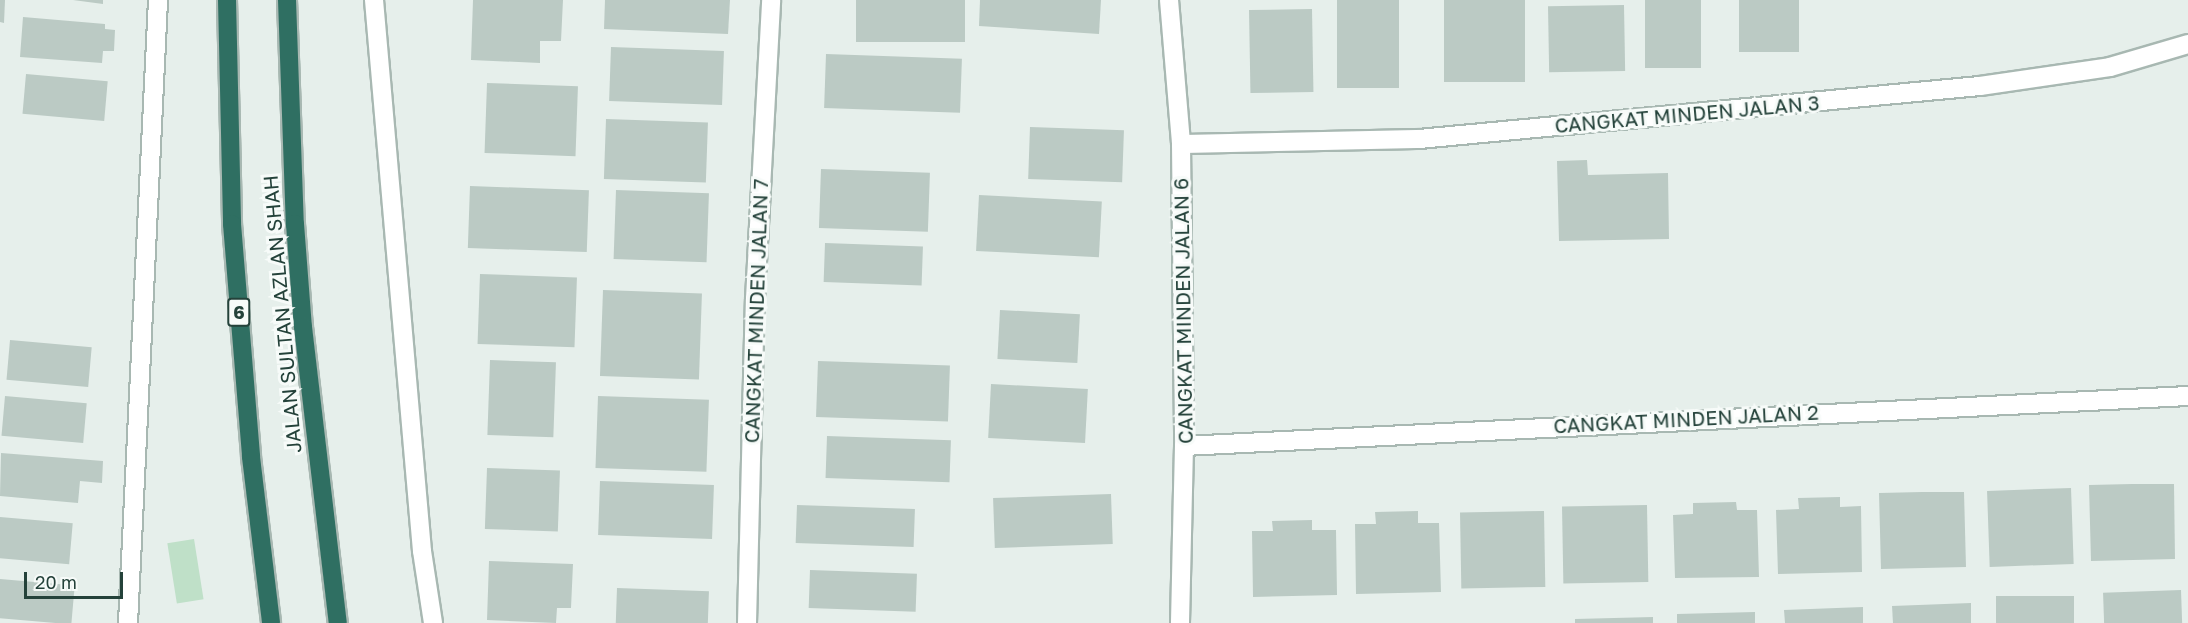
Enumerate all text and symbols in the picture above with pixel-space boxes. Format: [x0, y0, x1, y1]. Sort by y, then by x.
street label: CANGKAT MINDEN JALAN 3 [1554, 90, 1820, 138]
street label: JALAN SULTAN AZLAN SHAH [258, 174, 306, 454]
street label: CANGKAT MINDEN JALAN 7 [739, 178, 773, 444]
street label: CANGKAT MINDEN JALAN 6 [1169, 178, 1197, 444]
road number: 6 [227, 297, 251, 327]
street label: CANGKAT MINDEN JALAN 2 [1553, 400, 1819, 438]
scale bar [27, 560, 126, 598]
text: 20 m [35, 571, 77, 593]

